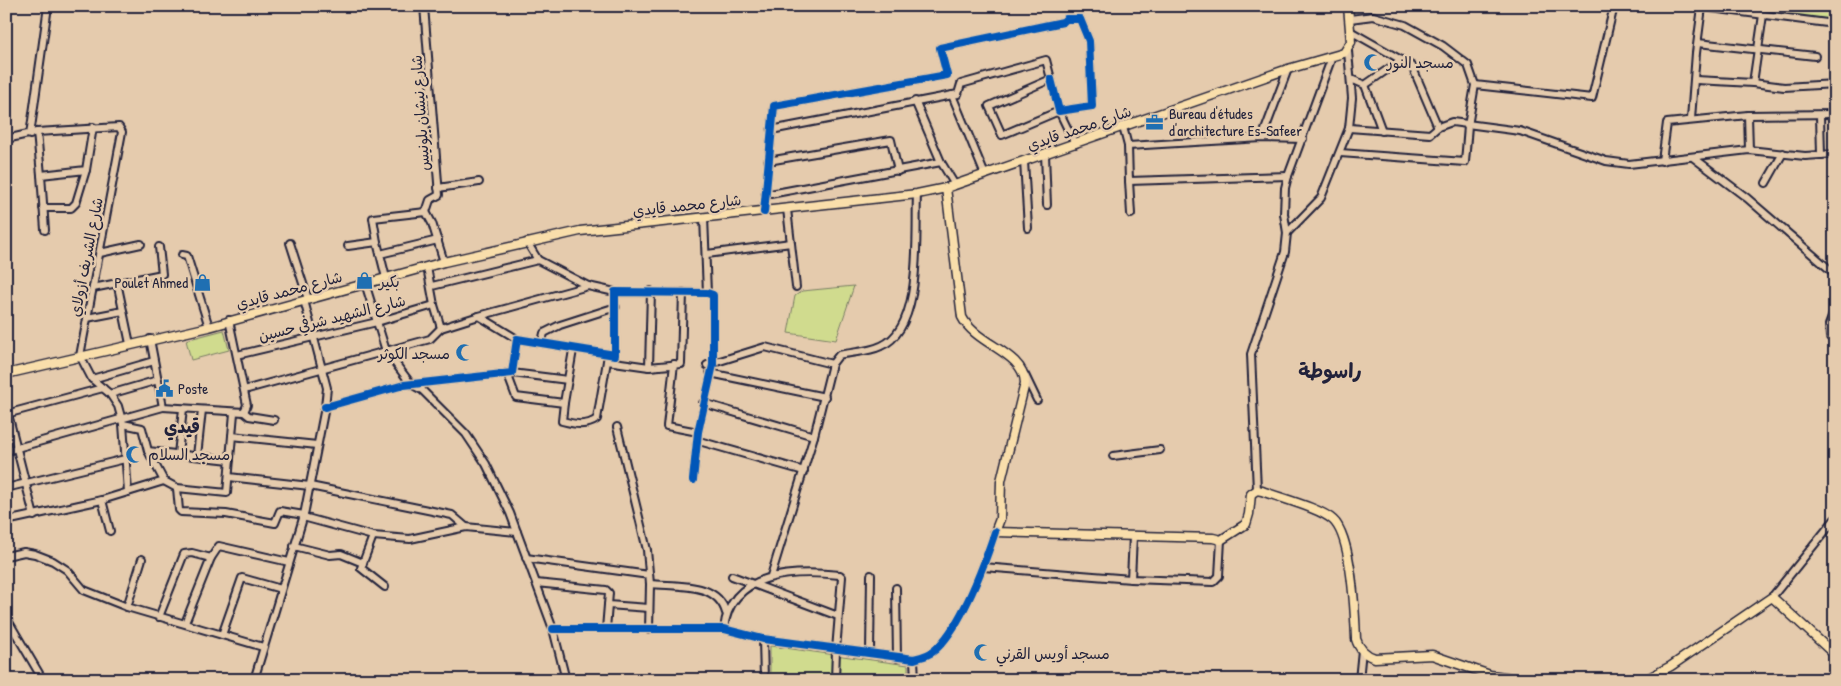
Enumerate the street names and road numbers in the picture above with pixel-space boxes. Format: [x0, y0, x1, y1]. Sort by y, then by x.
street label: شارع نيشان بلونيس [405, 54, 435, 172]
street label: شارع محمد قايدي [1024, 100, 1134, 157]
street label: شارع محمد قايدي [632, 189, 742, 222]
street label: شارع الشريف أزولاي [64, 196, 109, 319]
street label: شارع محمد قايدي [234, 266, 345, 315]
street label: شارع الشهيد شرفي حسين [256, 290, 408, 346]

